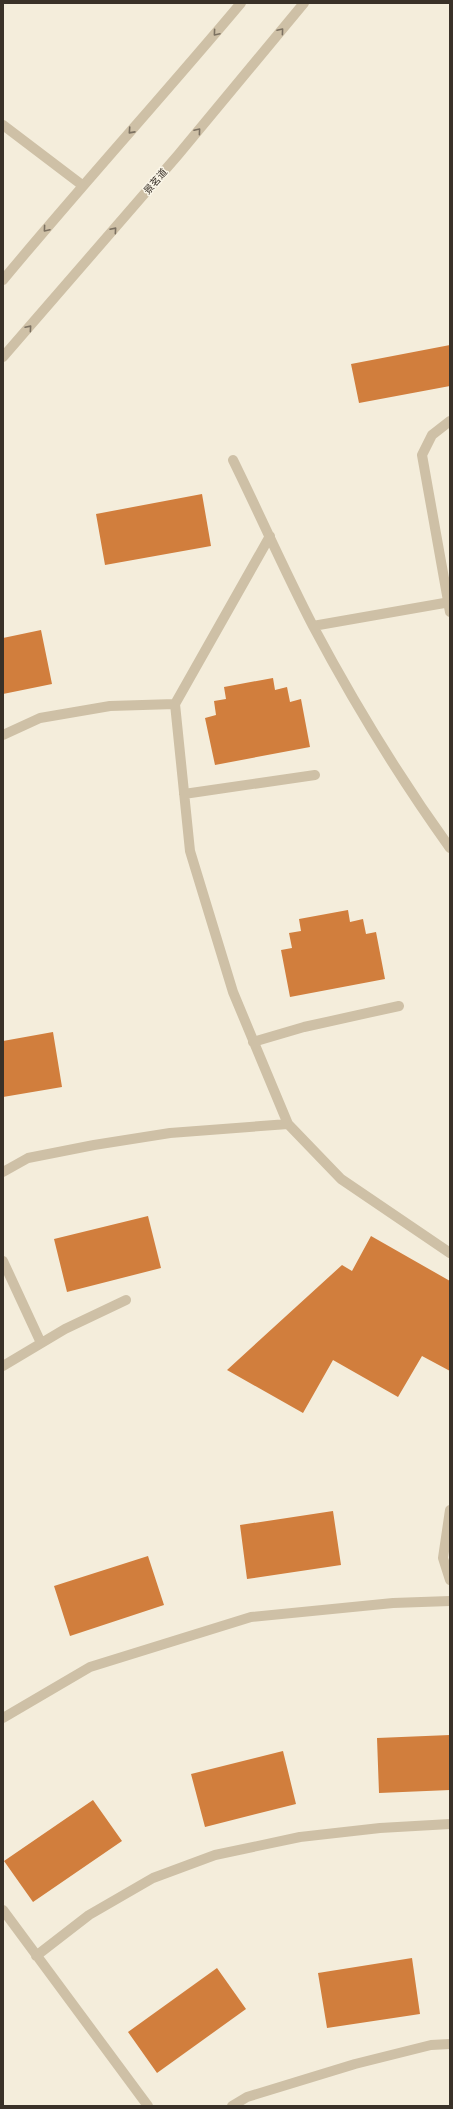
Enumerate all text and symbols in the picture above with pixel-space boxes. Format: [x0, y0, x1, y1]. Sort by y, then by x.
one-way arrow [214, 28, 221, 35]
one-way arrow [277, 28, 284, 36]
one-way arrow [128, 126, 135, 134]
one-way arrow [194, 128, 201, 136]
street label: 景茗道 [141, 166, 171, 198]
one-way arrow [43, 224, 50, 232]
one-way arrow [109, 227, 116, 234]
one-way arrow [24, 325, 31, 333]

